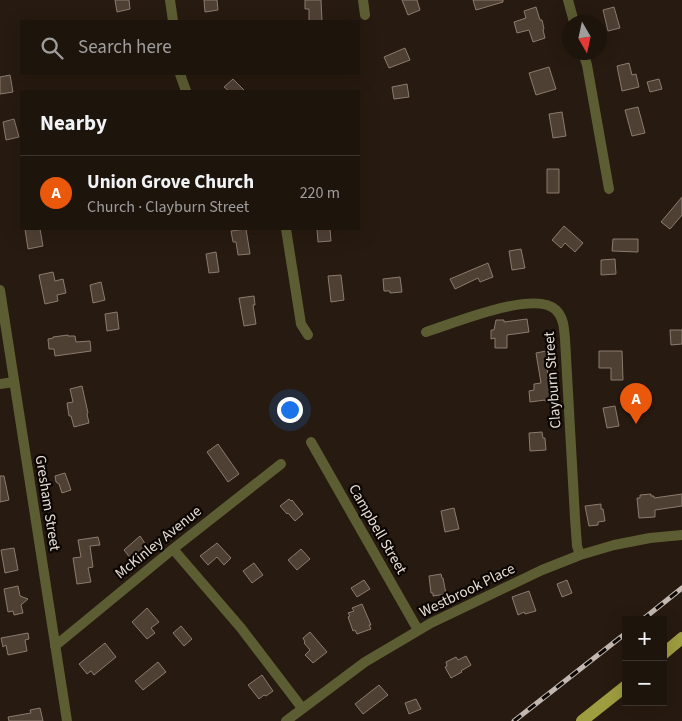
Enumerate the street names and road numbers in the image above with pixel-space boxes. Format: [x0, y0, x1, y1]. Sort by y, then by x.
street label: Clayburn Street [539, 331, 566, 429]
street label: Gresham Street [30, 454, 65, 553]
street label: Campbell Street [343, 480, 412, 578]
street label: McKinley Avenue [111, 501, 206, 584]
street label: Westbrook Place [416, 558, 519, 623]

